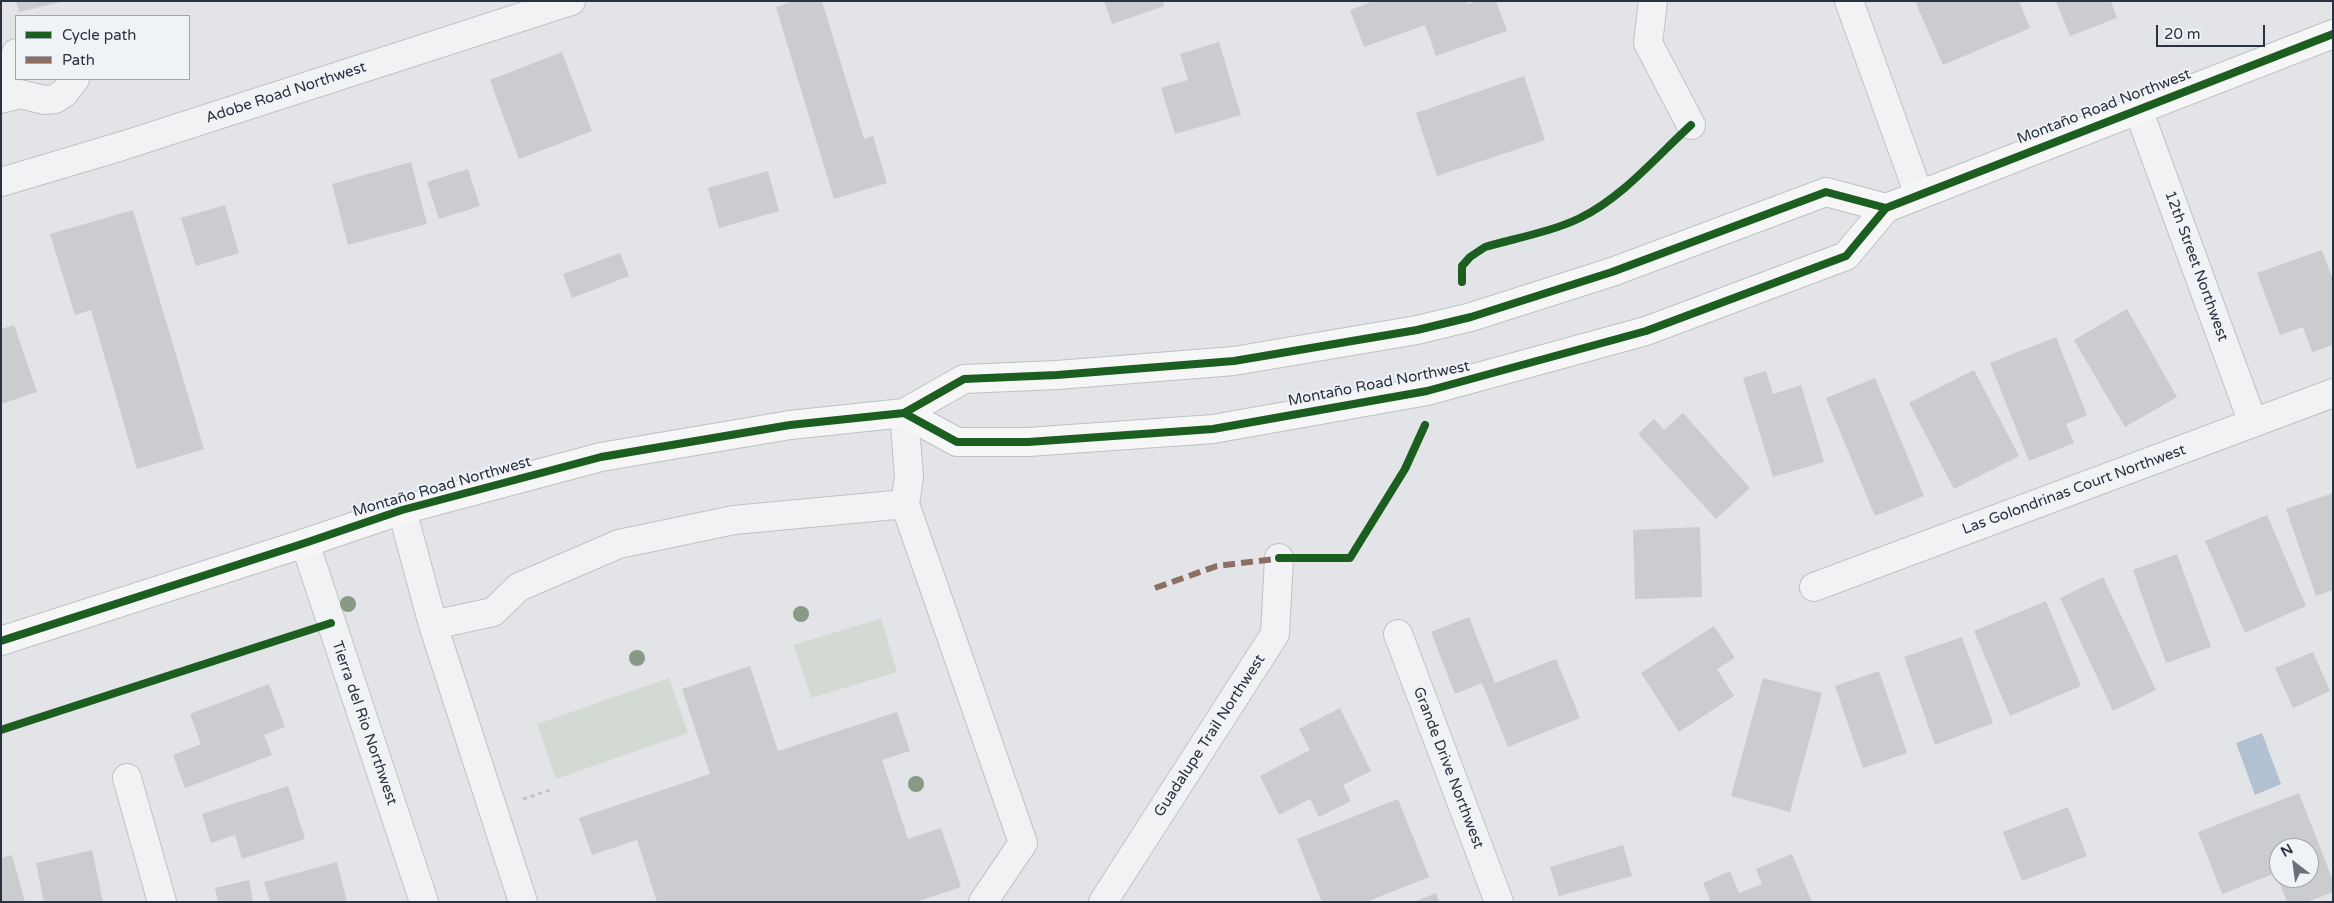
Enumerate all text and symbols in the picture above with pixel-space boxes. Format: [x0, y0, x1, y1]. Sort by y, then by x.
legend [15, 15, 190, 80]
scale bar [2159, 15, 2268, 47]
text: 20 m [2164, 25, 2201, 43]
text: Cycle path [62, 26, 136, 44]
text: Path [62, 51, 95, 69]
street label: Adobe Road Northwest [204, 59, 368, 127]
street label: Montaño Road Northwest [2014, 65, 2194, 149]
street label: 12th Street Northwest [2160, 188, 2232, 344]
street label: Montaño Road Northwest [1287, 358, 1471, 410]
street label: Las Golondrinas Court Northwest [1960, 441, 2188, 539]
street label: Montaño Road Northwest [351, 453, 533, 521]
street label: Tierra del Rio Northwest [327, 638, 401, 808]
street label: Guadalupe Trail Northwest [1151, 651, 1269, 821]
street label: Grande Drive Northwest [1409, 685, 1487, 851]
north arrow [2269, 838, 2319, 888]
text: N [2278, 840, 2296, 861]

